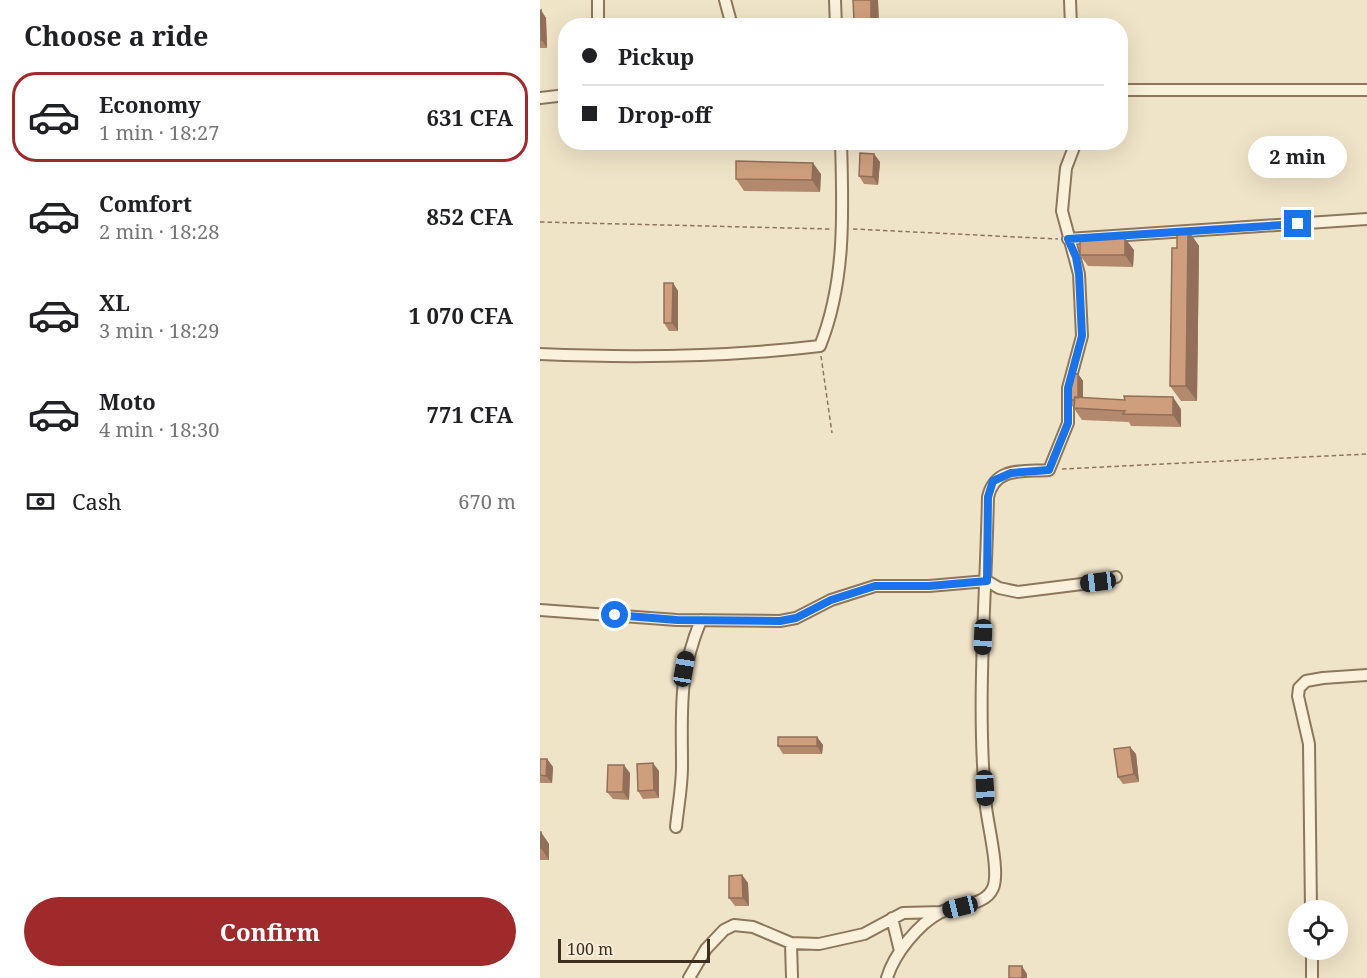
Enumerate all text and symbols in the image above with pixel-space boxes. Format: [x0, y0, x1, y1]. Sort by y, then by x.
text: Choose a ride [24, 17, 209, 54]
text: Pickup [618, 41, 694, 71]
text: Economy [99, 89, 201, 119]
icon: car [27, 90, 81, 144]
text: Drop-off [618, 99, 711, 129]
text: 631 CFA [427, 102, 513, 132]
text: 1 min · 18:27 [99, 119, 219, 146]
callout: 2 min [1248, 137, 1347, 179]
text: 2 min [1269, 143, 1326, 170]
text: Comfort [99, 188, 192, 218]
icon: car [27, 189, 81, 243]
text: 852 CFA [427, 201, 513, 231]
route end [1284, 210, 1311, 237]
text: 2 min · 18:28 [99, 218, 219, 245]
text: XL [99, 287, 130, 317]
icon: car [27, 288, 81, 342]
text: 1 070 CFA [408, 300, 513, 330]
text: 3 min · 18:29 [99, 317, 219, 344]
text: Moto [99, 386, 156, 416]
icon: car [27, 387, 81, 441]
text: 771 CFA [427, 399, 513, 429]
text: 4 min · 18:30 [99, 416, 219, 443]
icon: cash [24, 485, 57, 518]
text: Cash [72, 486, 122, 516]
text: 670 m [458, 488, 516, 515]
car [1079, 571, 1117, 593]
route start [601, 601, 628, 628]
car [973, 619, 993, 655]
car [672, 650, 696, 688]
car [975, 770, 995, 806]
car [940, 894, 980, 920]
button: Confirm [24, 897, 516, 966]
map controls [1288, 900, 1348, 960]
button: locate [1288, 900, 1348, 960]
scale bar [558, 936, 710, 964]
text: 100 m [567, 938, 613, 960]

